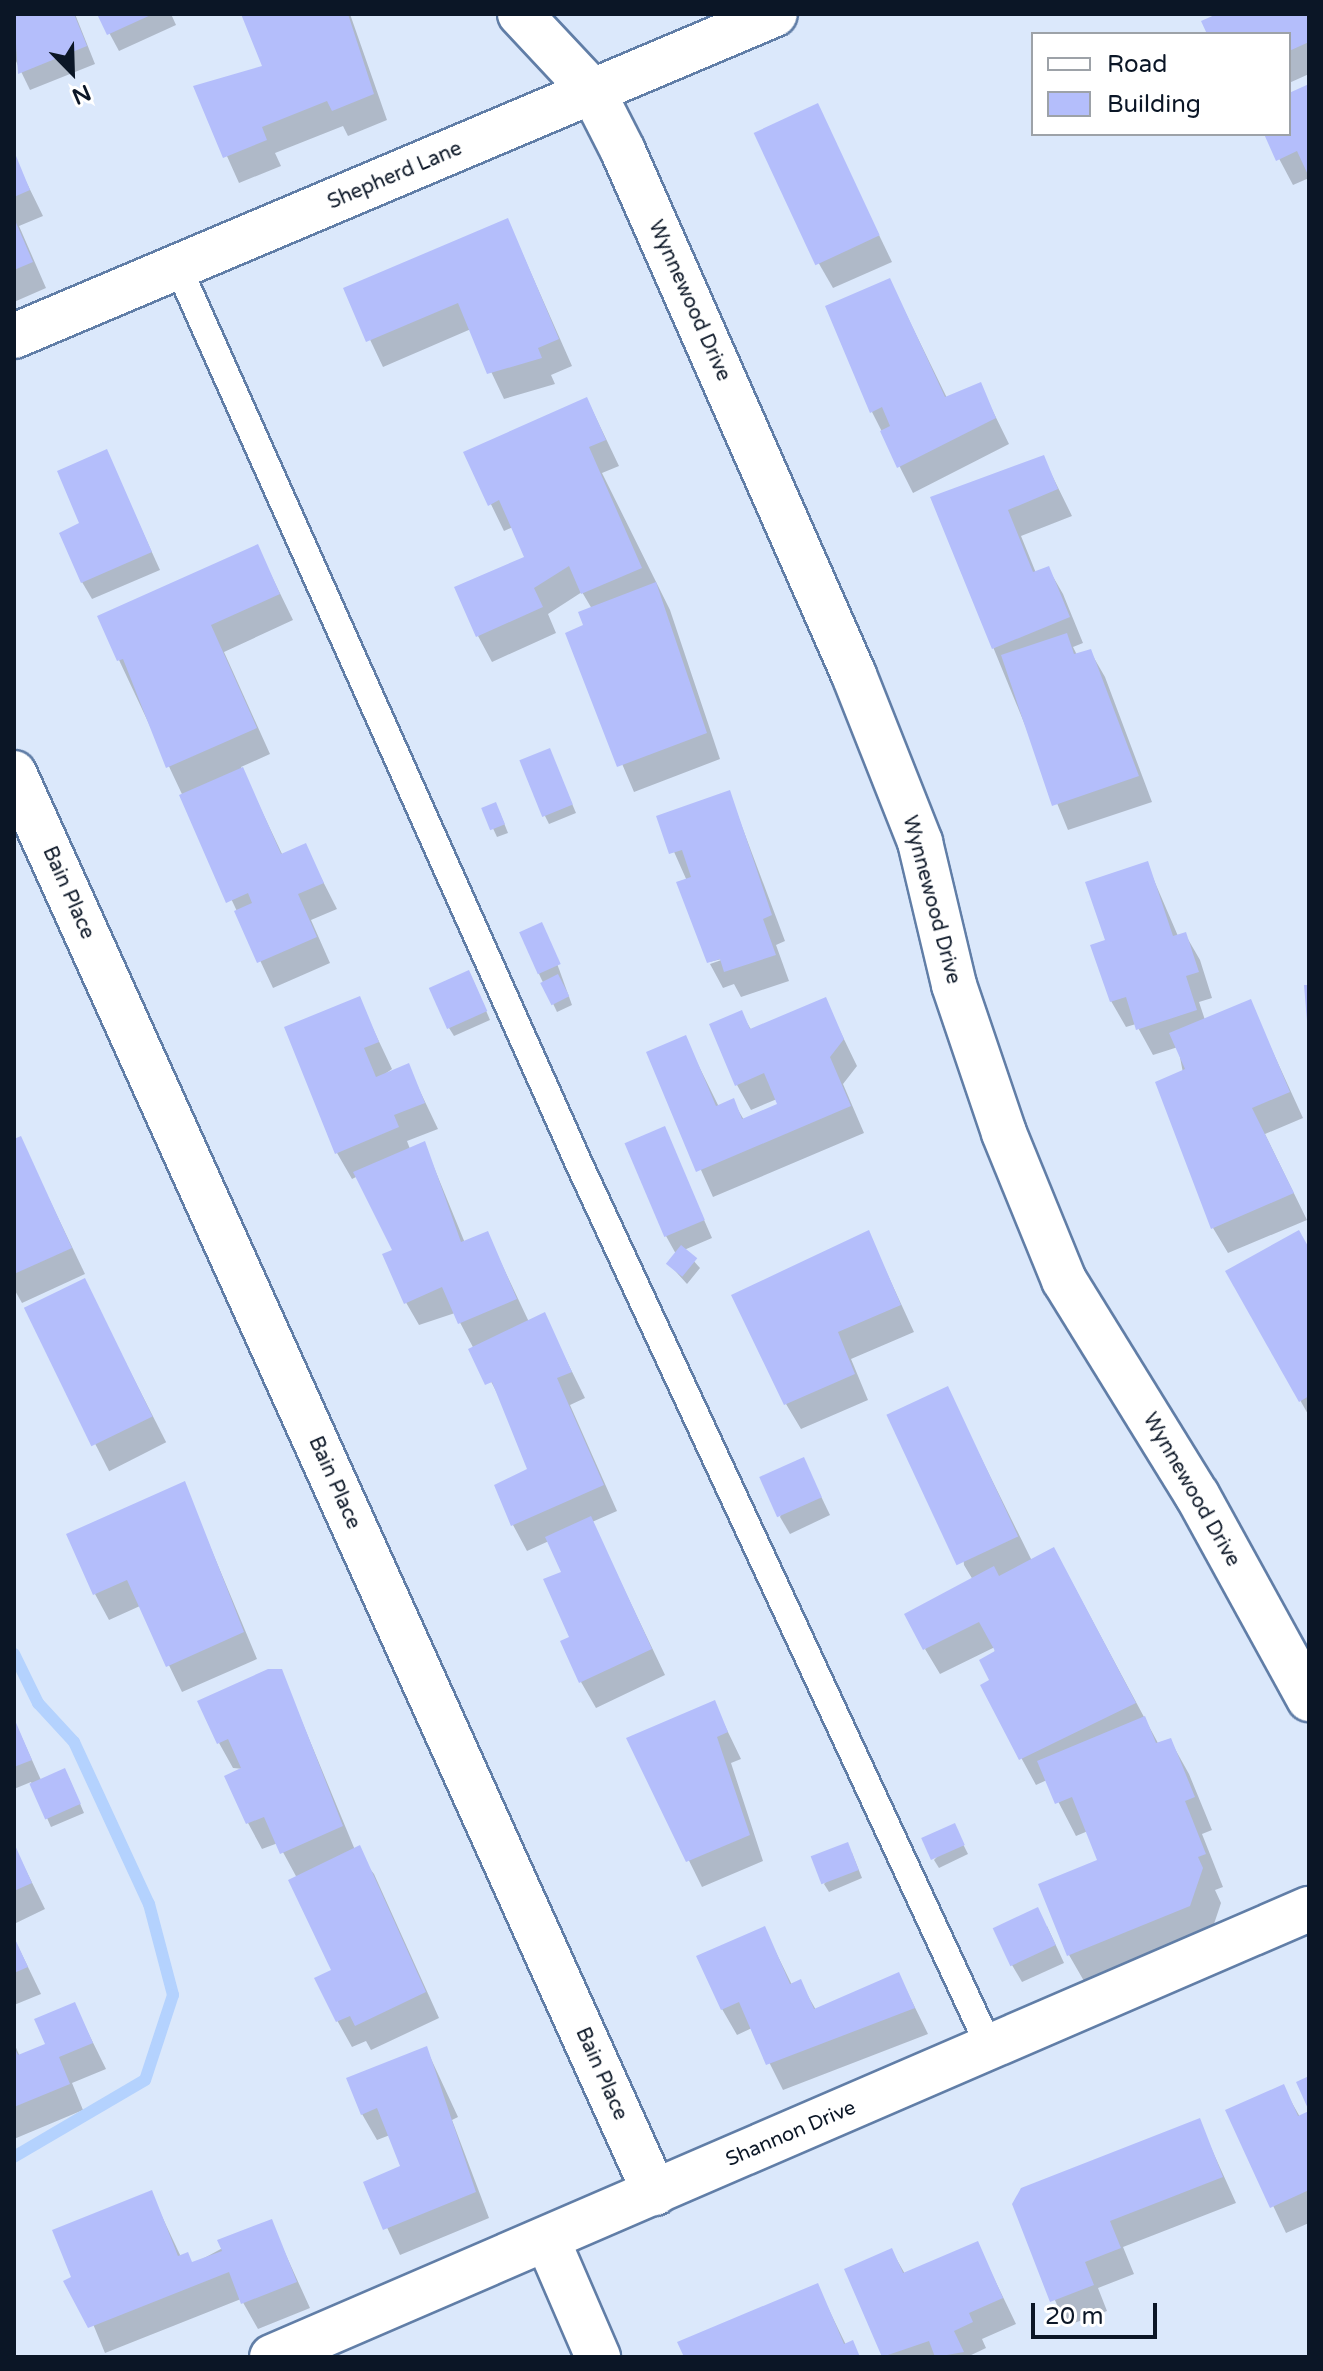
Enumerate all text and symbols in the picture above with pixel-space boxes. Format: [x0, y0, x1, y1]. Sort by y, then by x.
north arrow [32, 32, 112, 112]
legend [1031, 32, 1291, 136]
text: Road [1107, 50, 1167, 79]
text: N [68, 79, 95, 110]
text: Building [1107, 90, 1201, 119]
street label: Shepherd Lane [324, 137, 466, 215]
street label: Wynnewood Drive [643, 217, 735, 385]
street label: Wynnewood Drive [897, 813, 965, 987]
street label: Bain Place [37, 843, 99, 943]
street label: Wynnewood Drive [1137, 1409, 1245, 1571]
street label: Bain Place [303, 1433, 365, 1533]
street label: Bain Place [570, 2024, 632, 2124]
street label: Shannon Drive [722, 2096, 860, 2172]
scale bar [1035, 2287, 1161, 2337]
text: 20 m [1045, 2302, 1103, 2331]

